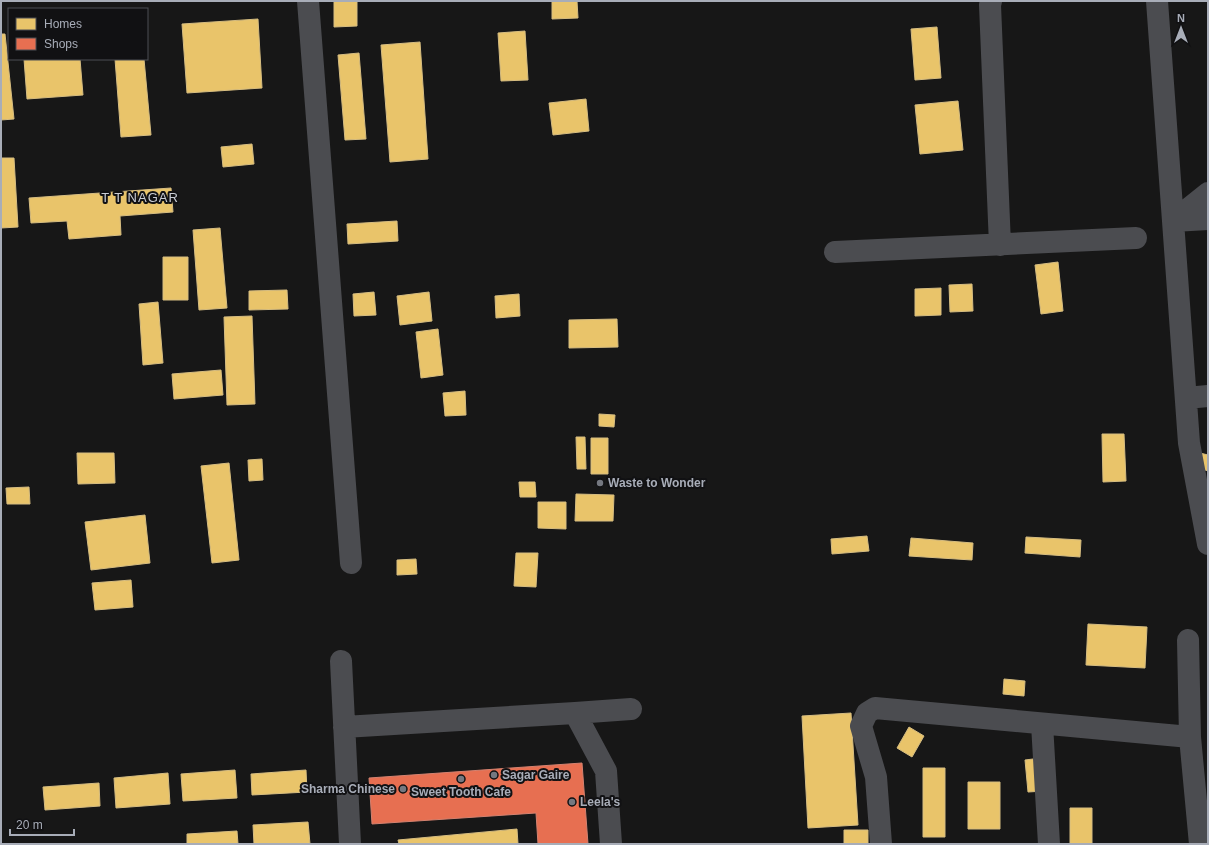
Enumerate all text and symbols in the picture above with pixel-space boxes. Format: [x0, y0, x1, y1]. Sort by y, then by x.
legend [8, 8, 148, 60]
north arrow [1161, 8, 1201, 48]
text: N [1177, 12, 1185, 24]
text: Homes [44, 17, 82, 31]
text: Shops [44, 37, 78, 51]
district label: T T NAGAR [101, 190, 179, 205]
place label: Waste to Wonder [608, 476, 706, 490]
marker: Waste to Wonder [595, 478, 605, 488]
place label: Sagar Gaire [502, 768, 570, 782]
marker: Sagar Gaire [489, 770, 499, 780]
marker: Sweet Tooth Cafe [456, 774, 466, 784]
place label: Sharma Chinese [301, 782, 395, 796]
marker: Sharma Chinese [398, 784, 408, 794]
place label: Sweet Tooth Cafe [411, 785, 511, 799]
place label: Leela's [580, 795, 621, 809]
marker: Leela's [567, 797, 577, 807]
scale bar [10, 811, 74, 837]
text: 20 m [16, 818, 43, 832]

